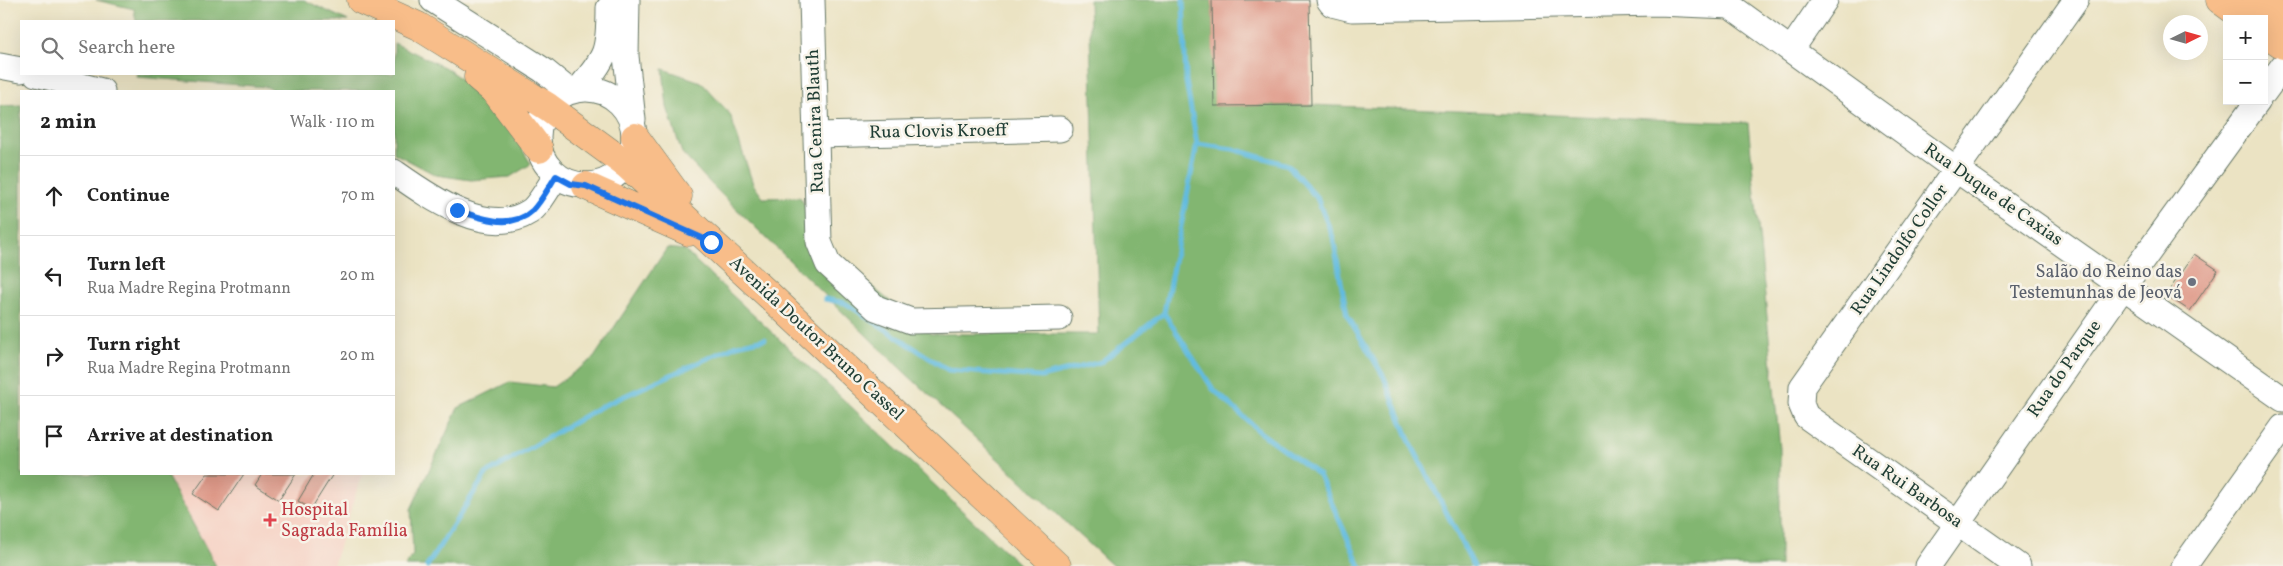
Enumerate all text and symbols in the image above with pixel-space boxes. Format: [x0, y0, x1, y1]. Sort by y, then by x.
north arrow [2163, 15, 2208, 60]
map controls [2223, 15, 2268, 105]
button: + [2223, 15, 2268, 60]
search box [20, 20, 395, 75]
icon: search [38, 34, 66, 62]
text: Search here [78, 35, 175, 61]
street label: Rua Cenira Blauth [801, 48, 831, 194]
button: − [2223, 60, 2268, 105]
text: 2 min [40, 108, 97, 137]
text: Walk · 110 m [290, 112, 375, 134]
street label: Rua Clovis Kroeff [869, 118, 1009, 146]
street label: Rua Duque de Caxias [1918, 138, 2068, 252]
street label: Rua Lindolfo Collor [1845, 179, 1955, 320]
icon: ahead [40, 182, 68, 210]
text: Continue [87, 183, 170, 209]
text: 70 m [341, 185, 375, 207]
route end [446, 199, 469, 222]
route start [700, 231, 723, 254]
street label: Avenida Doutor Bruno Cassel [723, 251, 909, 427]
text: Turn left [87, 252, 166, 278]
place label: Salão do Reino das Testemunhas de Jeová [2009, 260, 2182, 306]
icon: left [40, 262, 68, 290]
text: 20 m [340, 265, 375, 287]
marker: Salão do Reino das Testemunhas de Jeová [2186, 276, 2198, 288]
text: Rua Madre Regina Protmann [87, 278, 291, 300]
street label: Rua do Parque [2022, 315, 2108, 423]
text: Turn right [87, 332, 180, 358]
icon: right [40, 342, 68, 370]
text: 20 m [340, 345, 375, 367]
text: Rua Madre Regina Protmann [87, 358, 291, 380]
icon: arrive [40, 422, 68, 450]
text: Arrive at destination [87, 423, 273, 449]
street label: Rua Rui Barbosa [1846, 439, 1968, 535]
place label: Hospital Sagrada Família [281, 498, 408, 544]
marker: Hospital Sagrada Família [263, 513, 277, 527]

